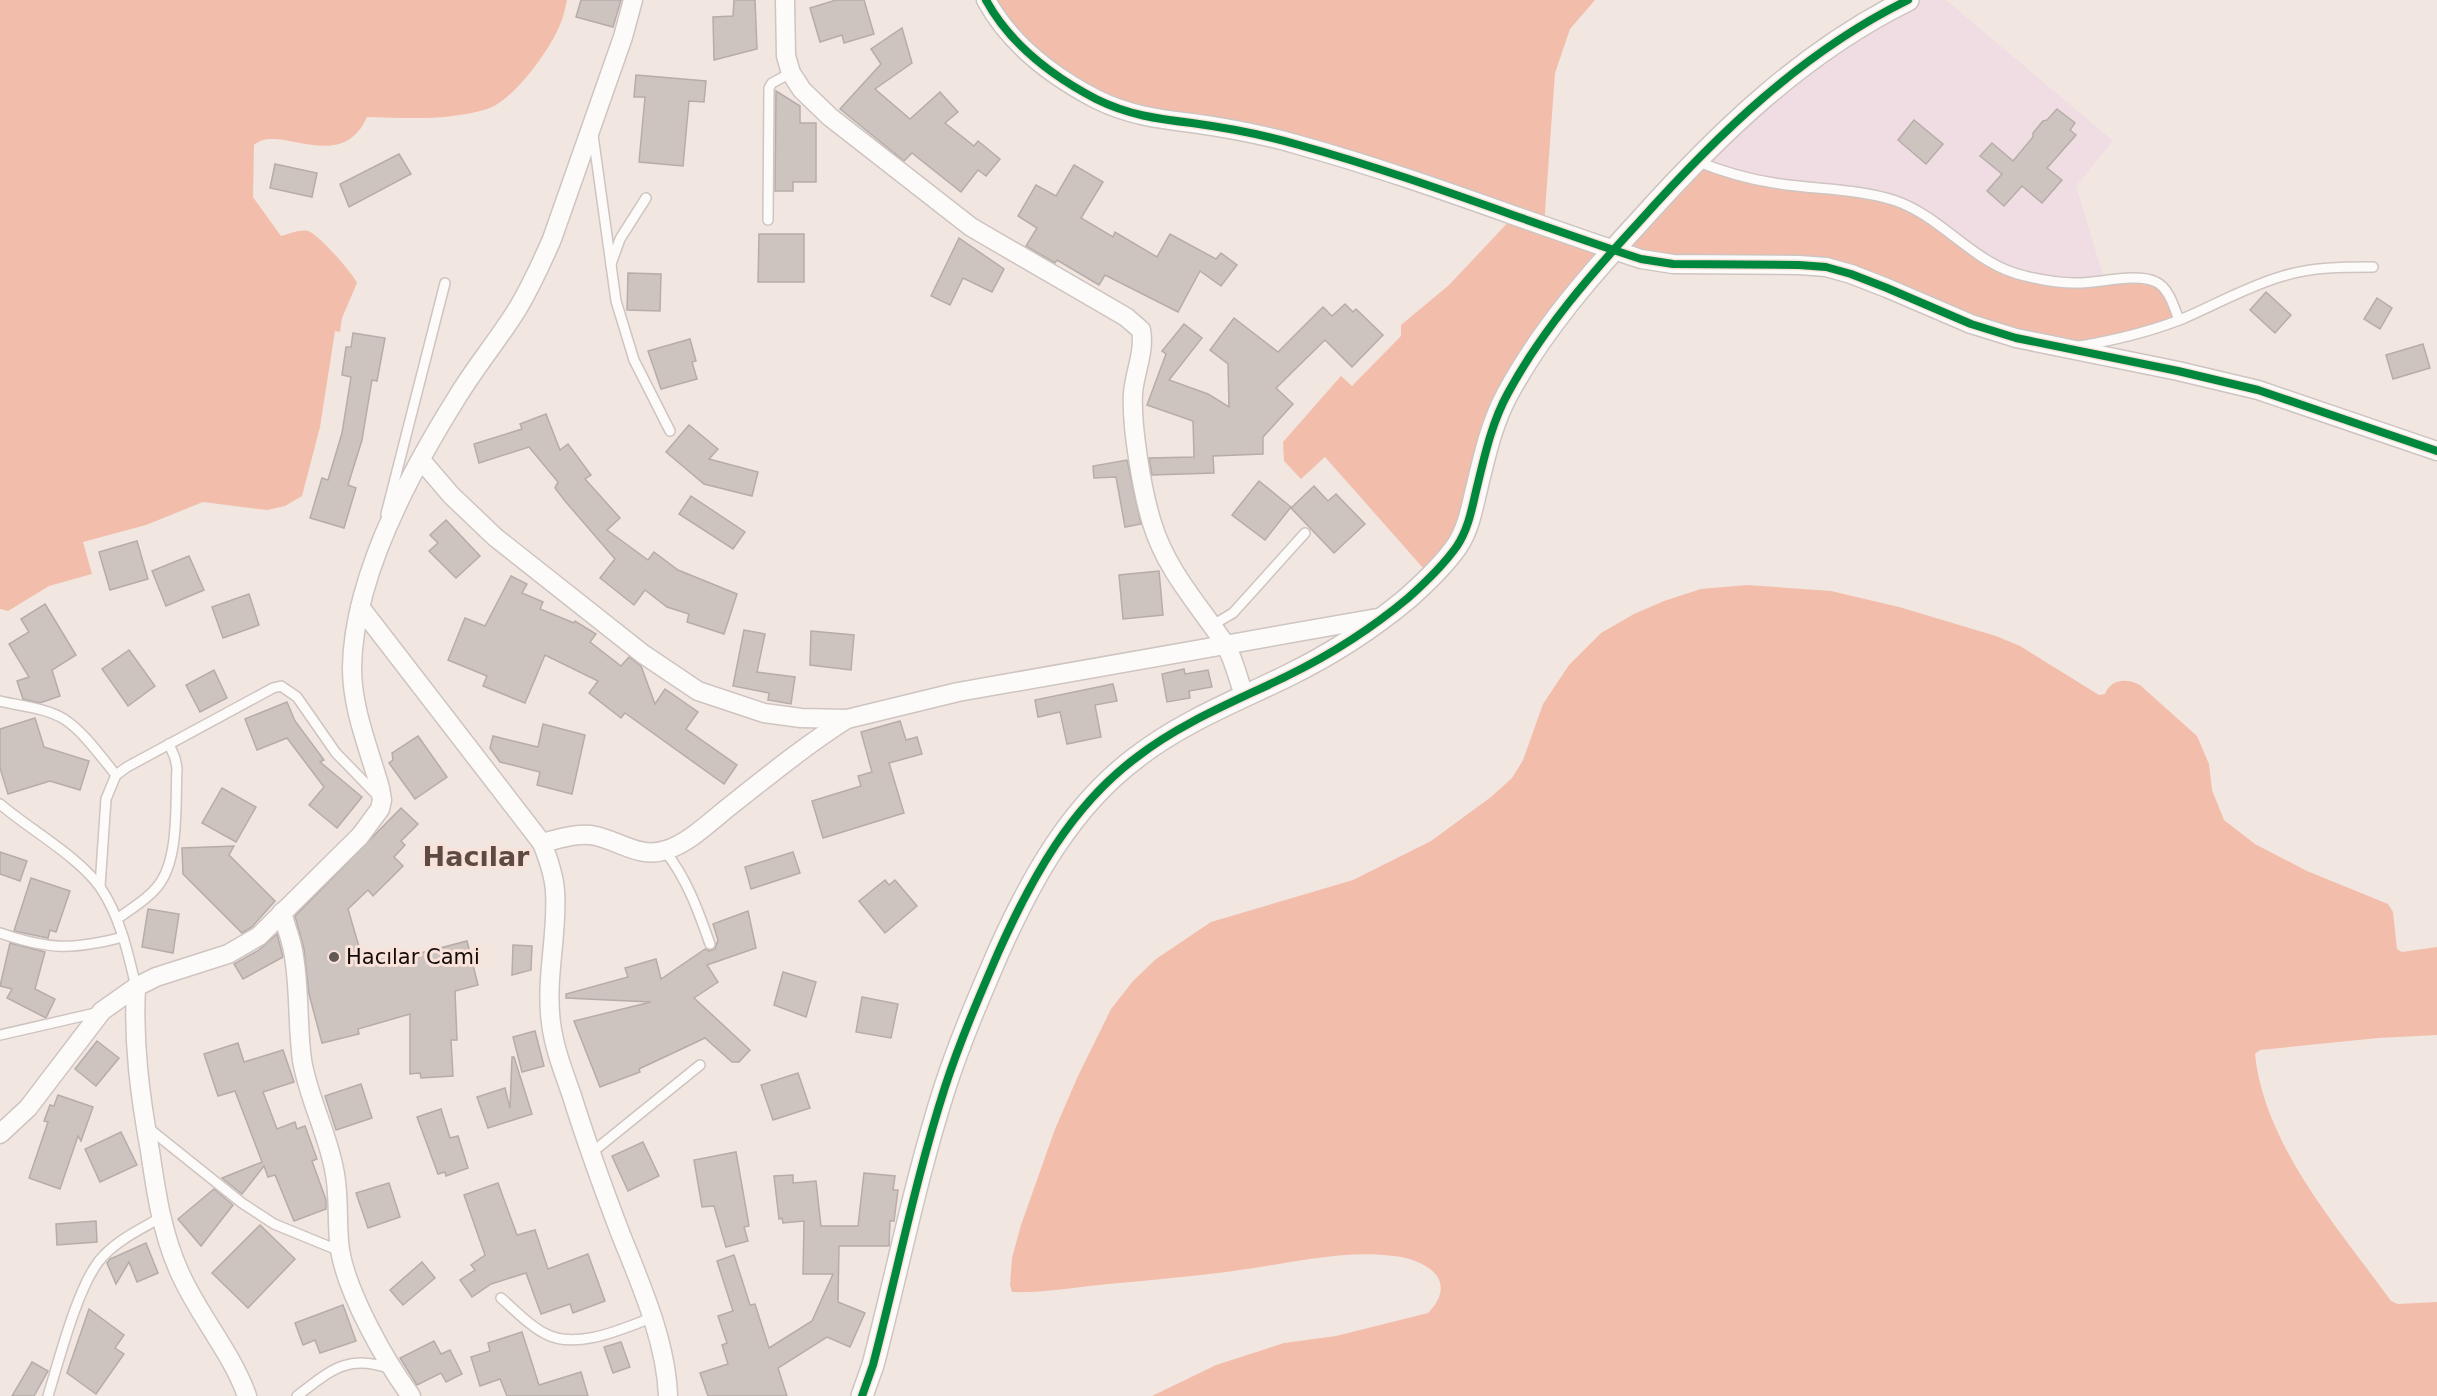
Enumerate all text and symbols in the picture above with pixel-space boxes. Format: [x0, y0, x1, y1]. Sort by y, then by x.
district label: Hacılar [423, 841, 530, 872]
place label: Hacılar Cami [346, 945, 480, 969]
marker: Hacılar Cami [327, 950, 341, 964]

